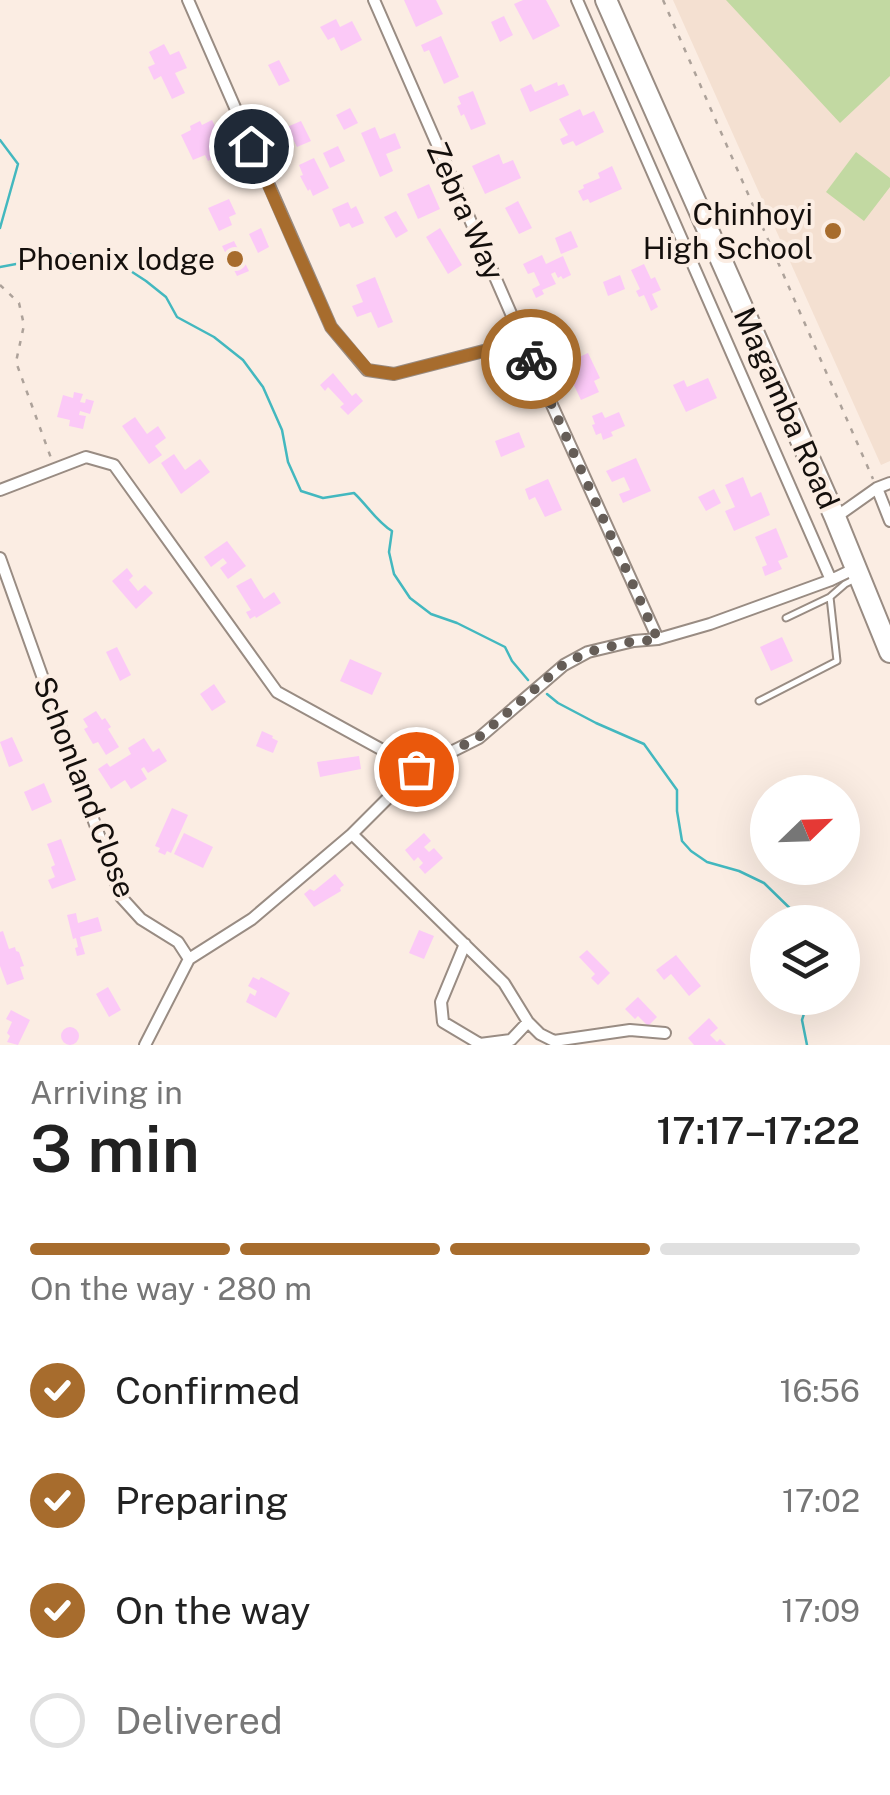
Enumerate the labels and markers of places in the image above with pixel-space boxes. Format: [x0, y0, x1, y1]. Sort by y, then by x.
pin [209, 104, 294, 189]
place label: Chinhoyi High School [643, 196, 813, 266]
marker: Chinhoyi High School [822, 220, 844, 242]
place label: Phoenix lodge [17, 241, 215, 277]
marker: Phoenix lodge [224, 248, 246, 270]
pin [374, 727, 459, 812]

